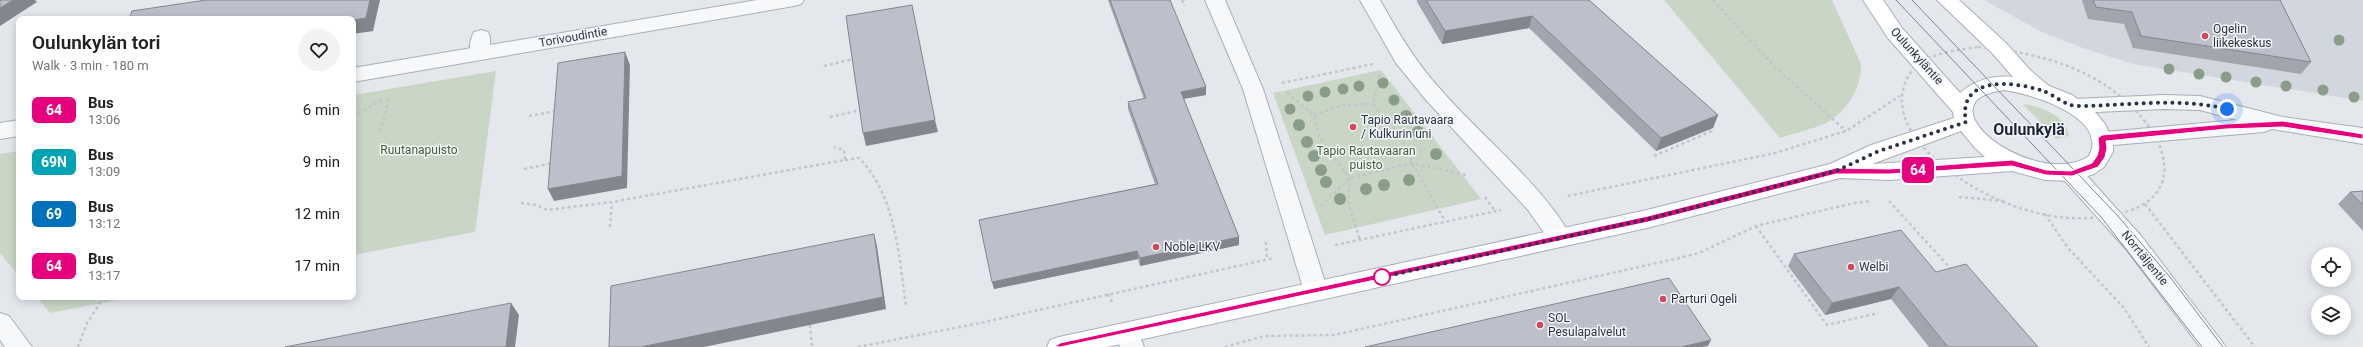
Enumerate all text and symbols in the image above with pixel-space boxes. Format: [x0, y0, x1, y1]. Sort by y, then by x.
place label: Ogelin liikekeskus [2213, 22, 2272, 50]
street label: Torivoudintie [538, 24, 608, 50]
street label: Oulunkyläntie [1888, 25, 1946, 87]
button: heart [298, 29, 340, 71]
text: Oulunkylän tori [32, 31, 160, 54]
marker: Ogelin liikekeskus [2200, 31, 2210, 41]
text: Walk · 3 min · 180 m [32, 58, 149, 73]
text: Bus [88, 94, 114, 112]
your location [2217, 99, 2237, 119]
text: 6 min [303, 101, 340, 119]
text: 64 [46, 102, 62, 118]
text: 13:06 [88, 112, 120, 127]
place label: Tapio Rautavaara / Kulkurin uni [1361, 113, 1454, 141]
district label: Oulunkylä [1993, 120, 2065, 139]
marker: Tapio Rautavaara / Kulkurin uni [1348, 122, 1358, 132]
park label: Ruutanapuisto [380, 143, 458, 157]
park label: Tapio Rautavaaran puisto [1316, 144, 1416, 172]
text: Bus [88, 146, 114, 164]
text: 9 min [303, 153, 340, 171]
text: 69N [41, 154, 67, 170]
line badge: 64 [1900, 157, 1936, 183]
text: 64 [1910, 162, 1926, 178]
text: 13:09 [88, 164, 120, 179]
text: Bus [88, 198, 114, 216]
text: 12 min [294, 205, 340, 223]
text: 69 [46, 206, 62, 222]
text: 13:12 [88, 216, 120, 231]
street label: Norrtäljentie [2119, 228, 2171, 288]
place label: Noble LKV [1164, 240, 1220, 254]
marker: Noble LKV [1151, 242, 1161, 252]
map controls [2311, 247, 2351, 335]
button: locate [2311, 247, 2351, 287]
text: Bus [88, 250, 114, 268]
text: 17 min [294, 257, 340, 275]
text: 64 [46, 258, 62, 274]
place label: Welbi [1859, 260, 1888, 274]
marker: Welbi [1846, 262, 1856, 272]
text: 13:17 [88, 268, 120, 283]
unlabelled marker [1373, 268, 1391, 286]
place label: Parturi Ogeli [1671, 292, 1737, 306]
marker: Parturi Ogeli [1658, 294, 1668, 304]
button: layers [2311, 295, 2351, 335]
place label: SOL Pesulapalvelut [1548, 311, 1626, 339]
marker: SOL Pesulapalvelut [1535, 320, 1545, 330]

